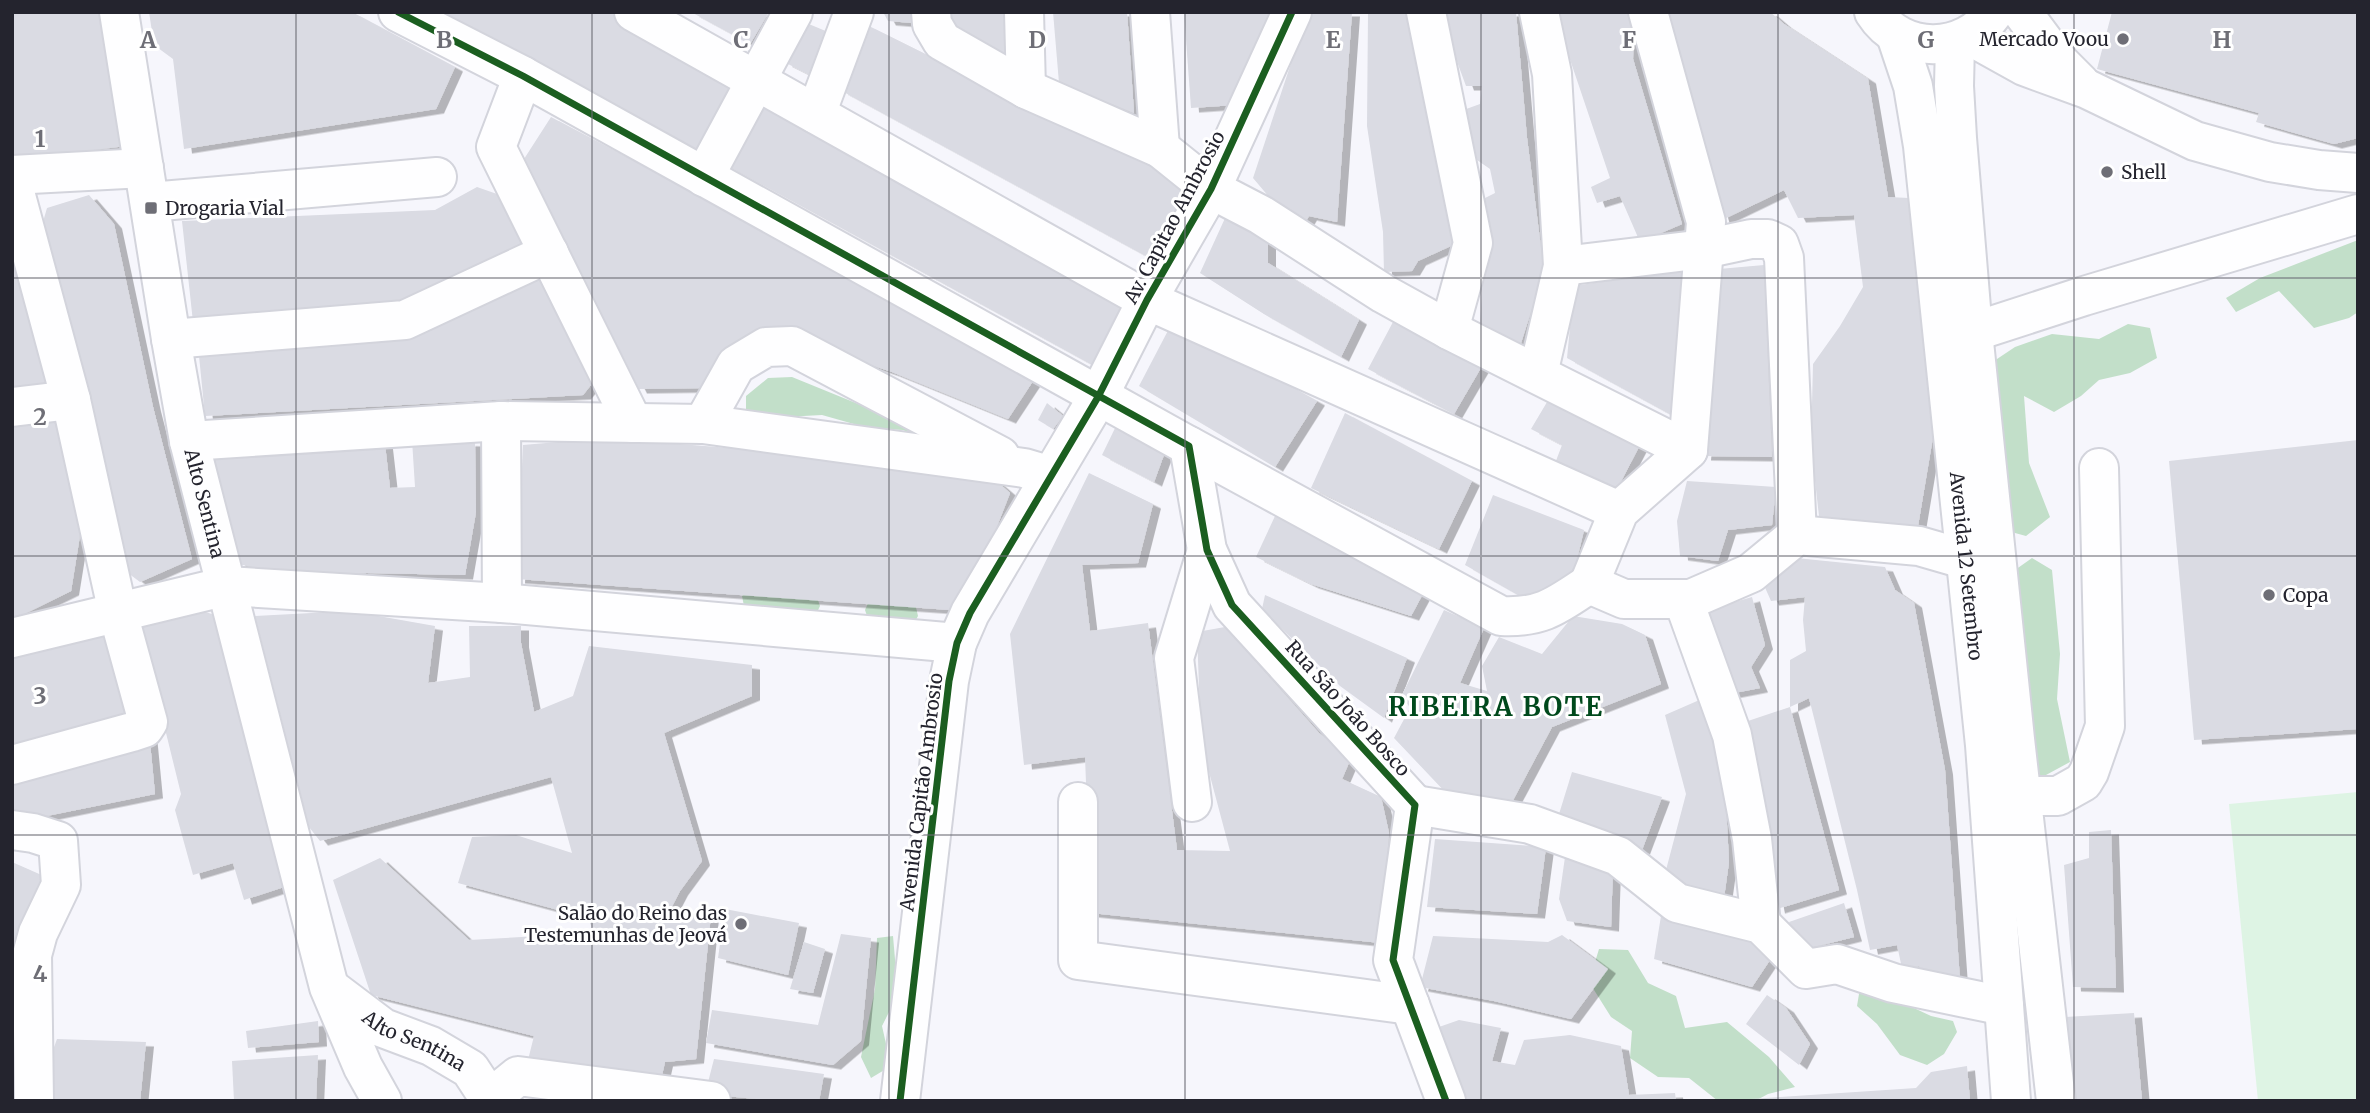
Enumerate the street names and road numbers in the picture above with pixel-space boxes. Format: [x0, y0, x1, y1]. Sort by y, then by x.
street label: Av. Capitao Ambrosio [1118, 126, 1230, 308]
street label: Alto Sentina [179, 445, 231, 561]
street label: Avenida 12 Setembro [1945, 470, 1988, 662]
street label: Rua São João Bosco [1281, 635, 1415, 781]
street label: Avenida Capitão Ambrosio [894, 672, 948, 913]
street label: Alto Sentina [357, 1004, 470, 1076]

